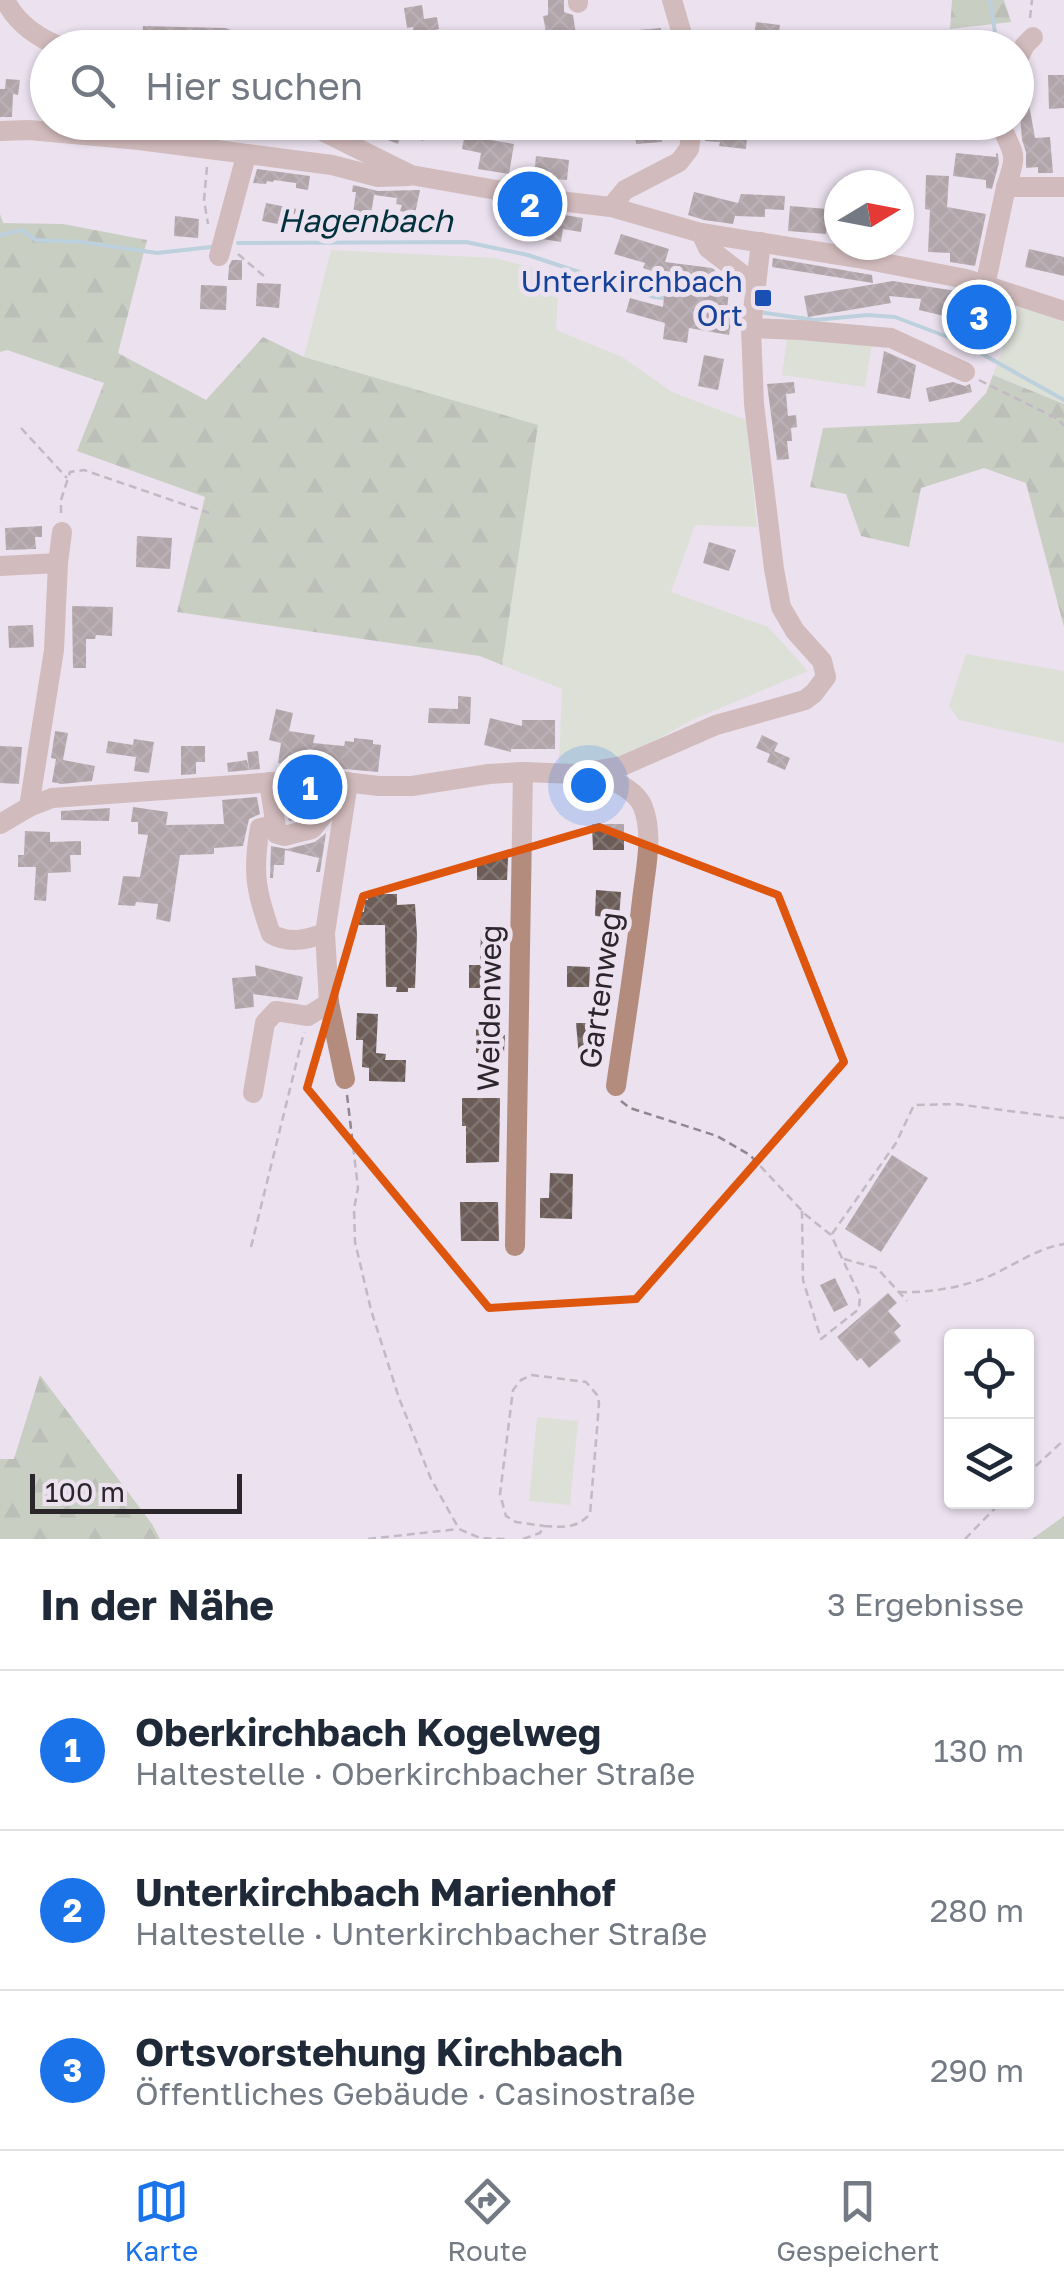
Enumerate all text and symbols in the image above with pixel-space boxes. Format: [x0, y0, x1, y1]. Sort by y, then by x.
search box [30, 30, 1034, 140]
icon: search [65, 58, 120, 113]
text: Hier suchen [145, 63, 363, 108]
pin: 2 [498, 166, 562, 242]
north arrow [824, 170, 914, 260]
water label: Hagenbach [277, 201, 454, 239]
place label: Unterkirchbach Ort [520, 263, 743, 333]
pin: 3 [946, 280, 1012, 354]
marker: Unterkirchbach Ort [752, 287, 774, 309]
pin: 1 [278, 750, 342, 824]
your location [563, 760, 614, 811]
street label: Gartenweg [571, 909, 629, 1071]
street label: Weidenweg [470, 924, 508, 1092]
map controls [944, 1329, 1034, 1509]
button: locate [944, 1329, 1034, 1419]
button: layers [944, 1419, 1034, 1509]
scale bar [30, 1469, 242, 1514]
text: 100 m [45, 1475, 125, 1508]
text: In der Nähe [40, 1579, 274, 1629]
text: 3 Ergebnisse [827, 1585, 1024, 1623]
text: Oberkirchbach Kogelweg [135, 1709, 601, 1754]
text: 1 [64, 1731, 81, 1769]
text: 130 m [934, 1731, 1024, 1769]
text: Haltestelle · Oberkirchbacher Straße [135, 1754, 695, 1792]
text: Unterkirchbach Marienhof [135, 1869, 615, 1914]
text: 2 [63, 1891, 82, 1929]
text: 280 m [930, 1891, 1024, 1929]
text: Haltestelle · Unterkirchbacher Straße [135, 1914, 707, 1952]
text: Ortsvorstehung Kirchbach [135, 2029, 623, 2074]
text: 3 [63, 2051, 82, 2089]
text: 290 m [930, 2051, 1024, 2089]
text: Öffentliches Gebäude · Casinostraße [135, 2074, 696, 2112]
tab: Karte [125, 2174, 198, 2267]
tab: Route [447, 2174, 527, 2267]
tab: Gespeichert [776, 2174, 939, 2267]

